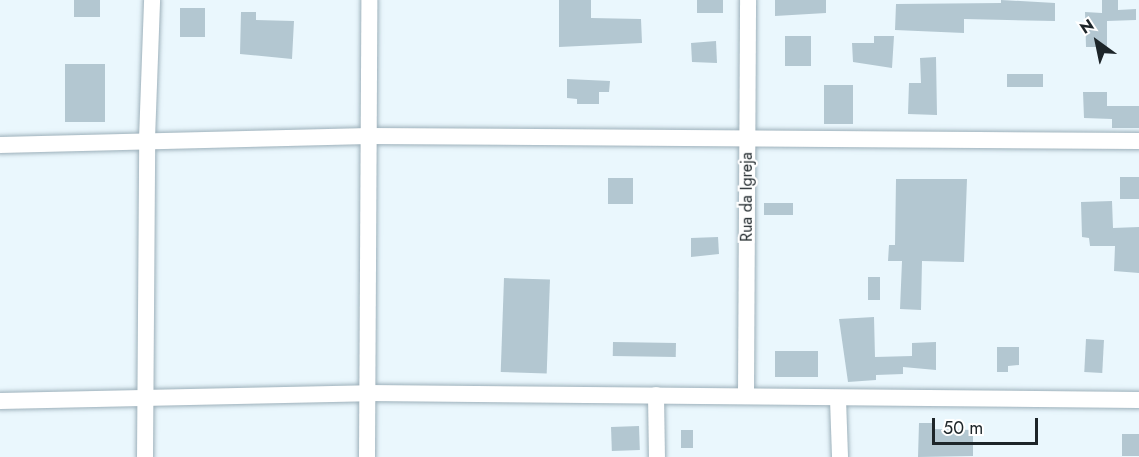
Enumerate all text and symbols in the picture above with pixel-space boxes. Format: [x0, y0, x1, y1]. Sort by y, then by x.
north arrow [1067, 12, 1127, 72]
text: N [1075, 13, 1099, 40]
street label: Rua da Igreja [737, 152, 757, 242]
scale bar [935, 406, 1042, 444]
text: 50 m [943, 415, 983, 441]

